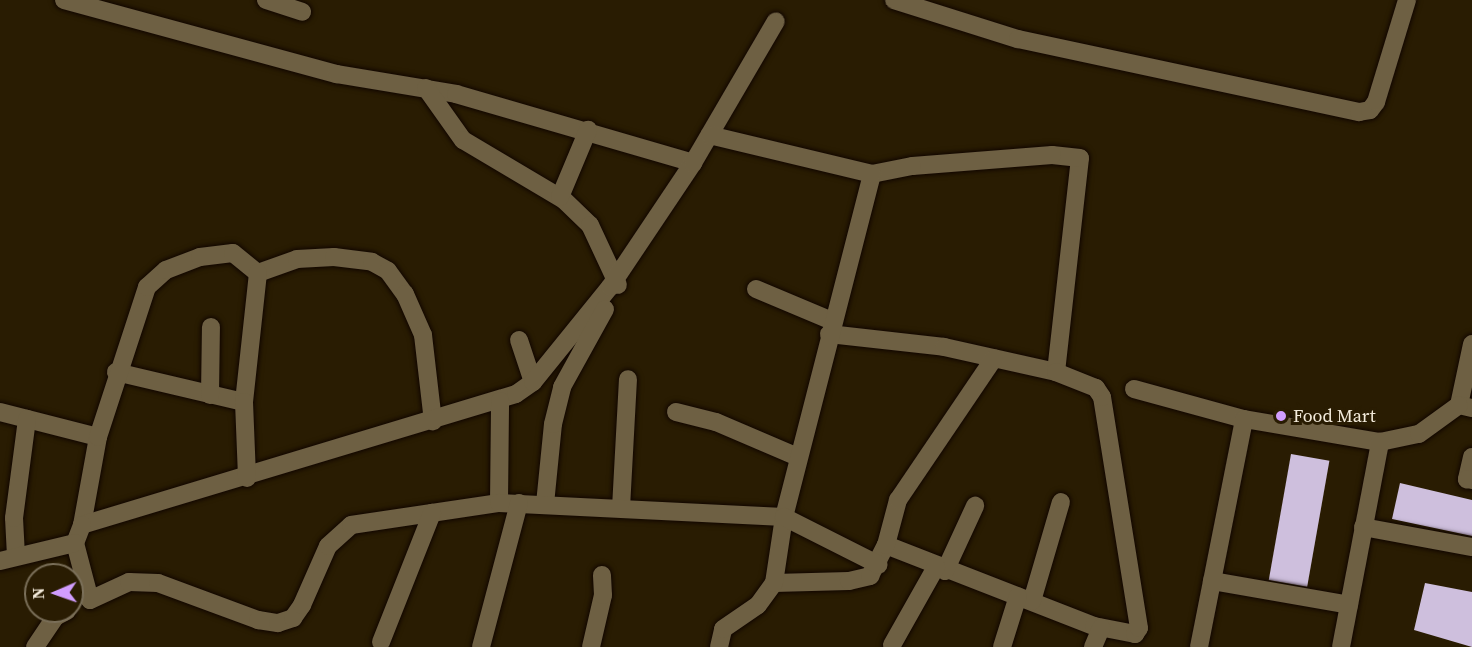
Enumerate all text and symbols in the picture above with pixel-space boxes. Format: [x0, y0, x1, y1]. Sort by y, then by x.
place label: Food Mart [1293, 405, 1376, 427]
marker: Food Mart [1274, 409, 1288, 423]
north arrow [24, 563, 84, 623]
text: N [27, 587, 49, 600]

